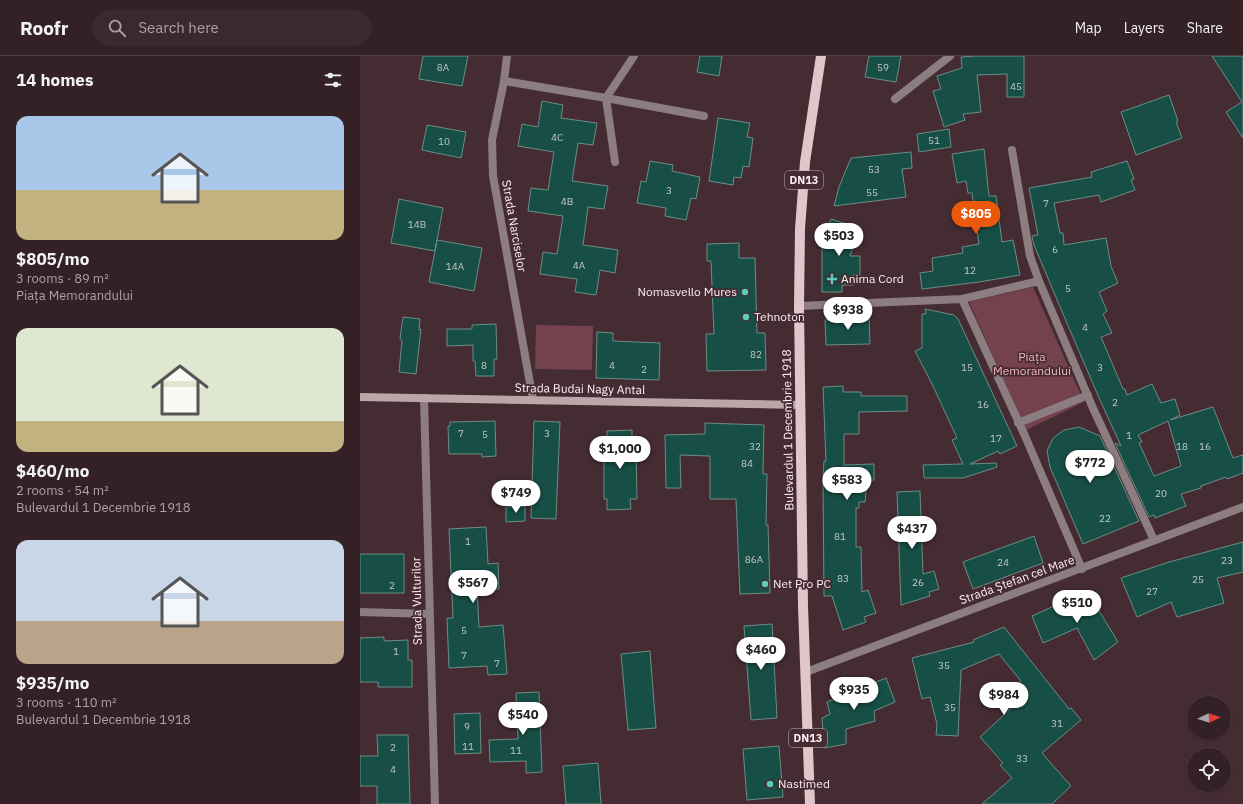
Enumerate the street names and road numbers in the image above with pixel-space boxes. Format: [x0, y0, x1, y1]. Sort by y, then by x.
road number: DN13 [785, 171, 823, 189]
street label: Strada Narciselor [499, 179, 530, 274]
street label: Bulevardul 1 Decembrie 1918 [779, 349, 796, 511]
street label: Strada Budai Nagy Antal [515, 380, 645, 397]
street label: Strada Ștefan cel Mare [957, 552, 1077, 607]
street label: Strada Vulturilor [408, 556, 425, 645]
road number: DN13 [789, 729, 827, 747]

